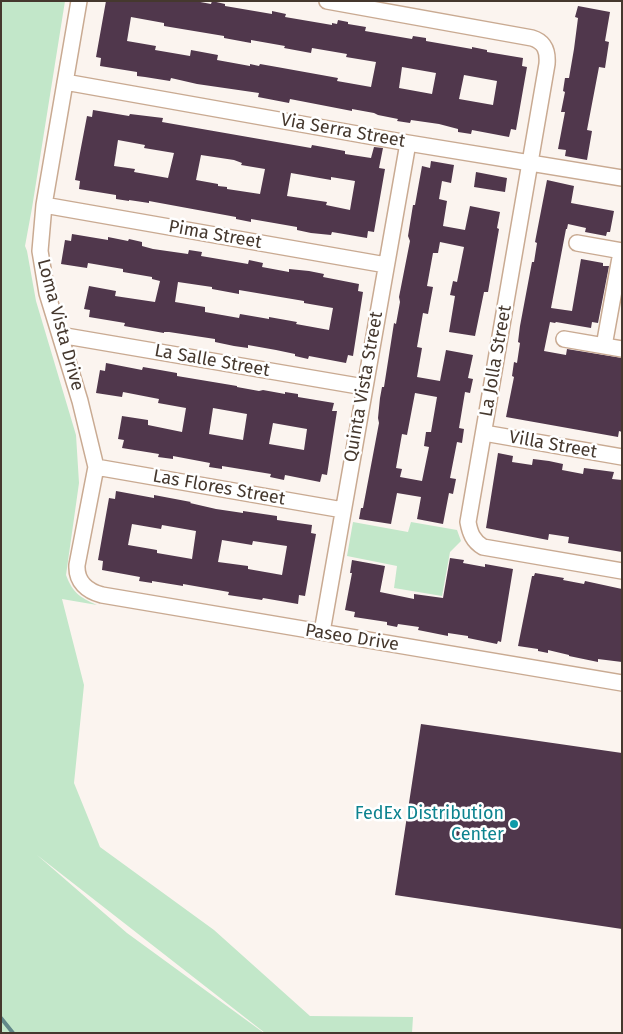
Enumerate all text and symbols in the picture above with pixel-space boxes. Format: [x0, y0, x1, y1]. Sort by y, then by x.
street label: Via Serra Street [279, 109, 407, 153]
street label: Pima Street [167, 216, 263, 254]
street label: Loma Vista Drive [32, 257, 88, 393]
street label: La Jolla Street [476, 303, 516, 419]
street label: Quinta Vista Street [340, 310, 388, 464]
street label: La Salle Street [153, 340, 271, 382]
street label: Villa Street [507, 427, 599, 463]
street label: Las Flores Street [151, 466, 287, 510]
street label: Paseo Drive [304, 620, 400, 656]
place label: FedEx Distribution Center [355, 803, 504, 846]
marker: FedEx Distribution Center [508, 818, 520, 830]

